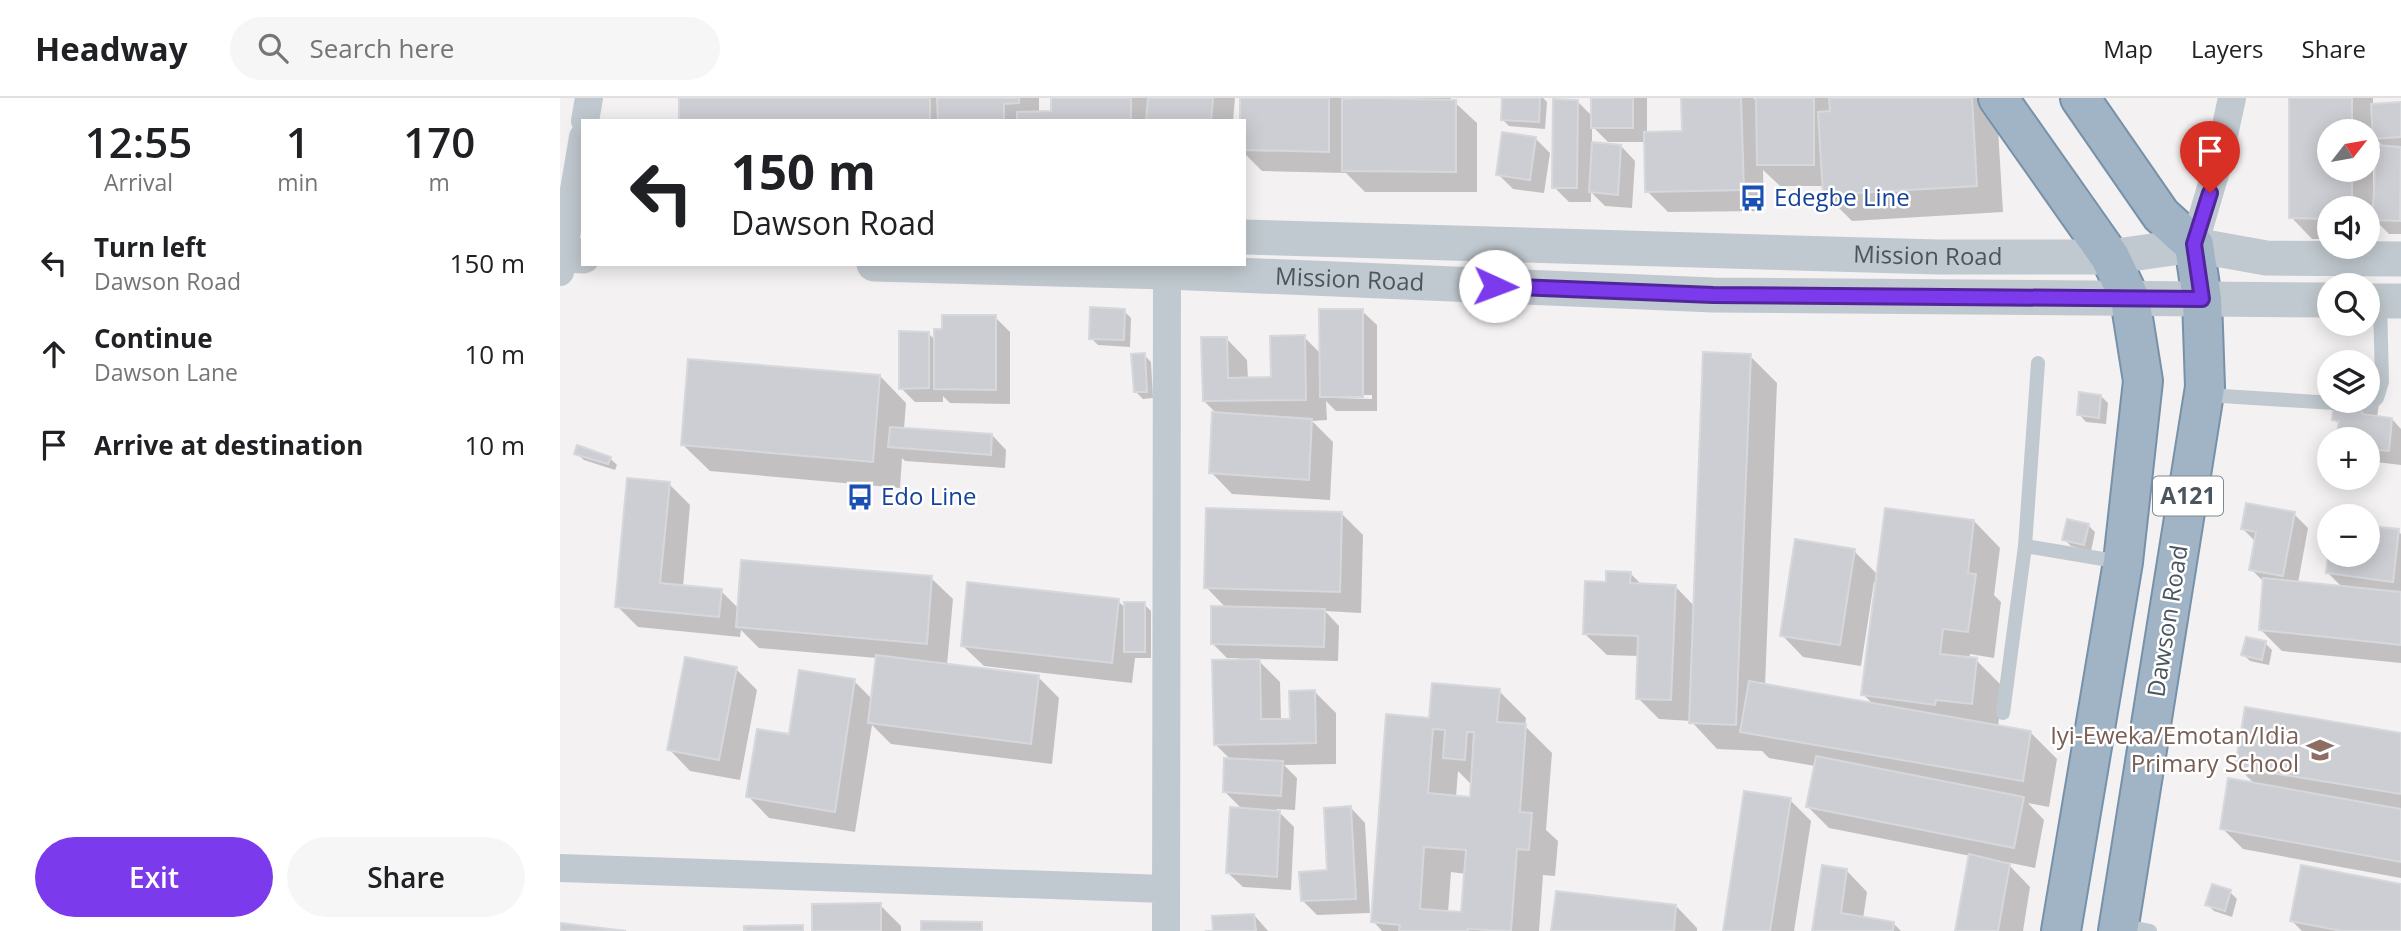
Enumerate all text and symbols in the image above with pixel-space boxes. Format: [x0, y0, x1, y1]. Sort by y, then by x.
search box [230, 17, 720, 80]
text: Headway [35, 26, 188, 71]
icon: search [254, 29, 292, 67]
text: Search here [310, 30, 454, 66]
text: Map [2103, 32, 2153, 65]
text: Layers [2191, 32, 2264, 65]
text: Share [2302, 32, 2366, 65]
text: 12:55 [85, 113, 192, 170]
text: 1 [286, 113, 310, 170]
text: 170 [403, 113, 475, 170]
north arrow [2317, 119, 2380, 182]
map controls [2317, 119, 2380, 567]
pin [2180, 121, 2240, 193]
icon: arrive [2191, 132, 2229, 170]
text: 150 m [731, 138, 876, 204]
icon: left [616, 147, 707, 238]
text: Arrival [104, 166, 173, 198]
text: min [277, 166, 318, 198]
text: m [429, 166, 450, 198]
place label: Edegbe Line [1774, 180, 1910, 213]
bus stop icon: Edegbe Line [1738, 183, 1768, 213]
button: sound [2317, 196, 2380, 259]
text: Dawson Road [731, 201, 936, 244]
text: Turn left [94, 229, 206, 265]
street label: Mission Road [1853, 237, 2002, 272]
icon: left [35, 244, 73, 282]
text: 150 m [450, 245, 525, 281]
position arrow [1458, 249, 1532, 323]
street label: Mission Road [1275, 259, 1425, 298]
text: Dawson Road [94, 265, 241, 297]
button: search [2317, 273, 2380, 336]
text: Continue [94, 320, 213, 356]
icon: ahead [35, 335, 73, 373]
text: 10 m [464, 336, 525, 372]
button: layers [2317, 350, 2380, 413]
text: Dawson Lane [94, 356, 238, 388]
icon: arrive [35, 426, 73, 464]
text: Arrive at destination [94, 427, 363, 463]
text: 10 m [464, 427, 525, 463]
button: + [2317, 427, 2380, 490]
road number: A121 [2153, 476, 2223, 516]
place label: Edo Line [881, 479, 976, 512]
bus stop icon: Edo Line [845, 482, 875, 512]
button: − [2317, 504, 2380, 567]
street label: Dawson Road [2138, 542, 2195, 699]
place label: Iyi-Eweka/Emotan/Idia Primary School [2050, 718, 2299, 779]
school or university icon: Iyi-Eweka/Emotan/Idia Primary School [2305, 735, 2335, 765]
button: Exit [35, 837, 273, 917]
button: Share [287, 837, 525, 917]

